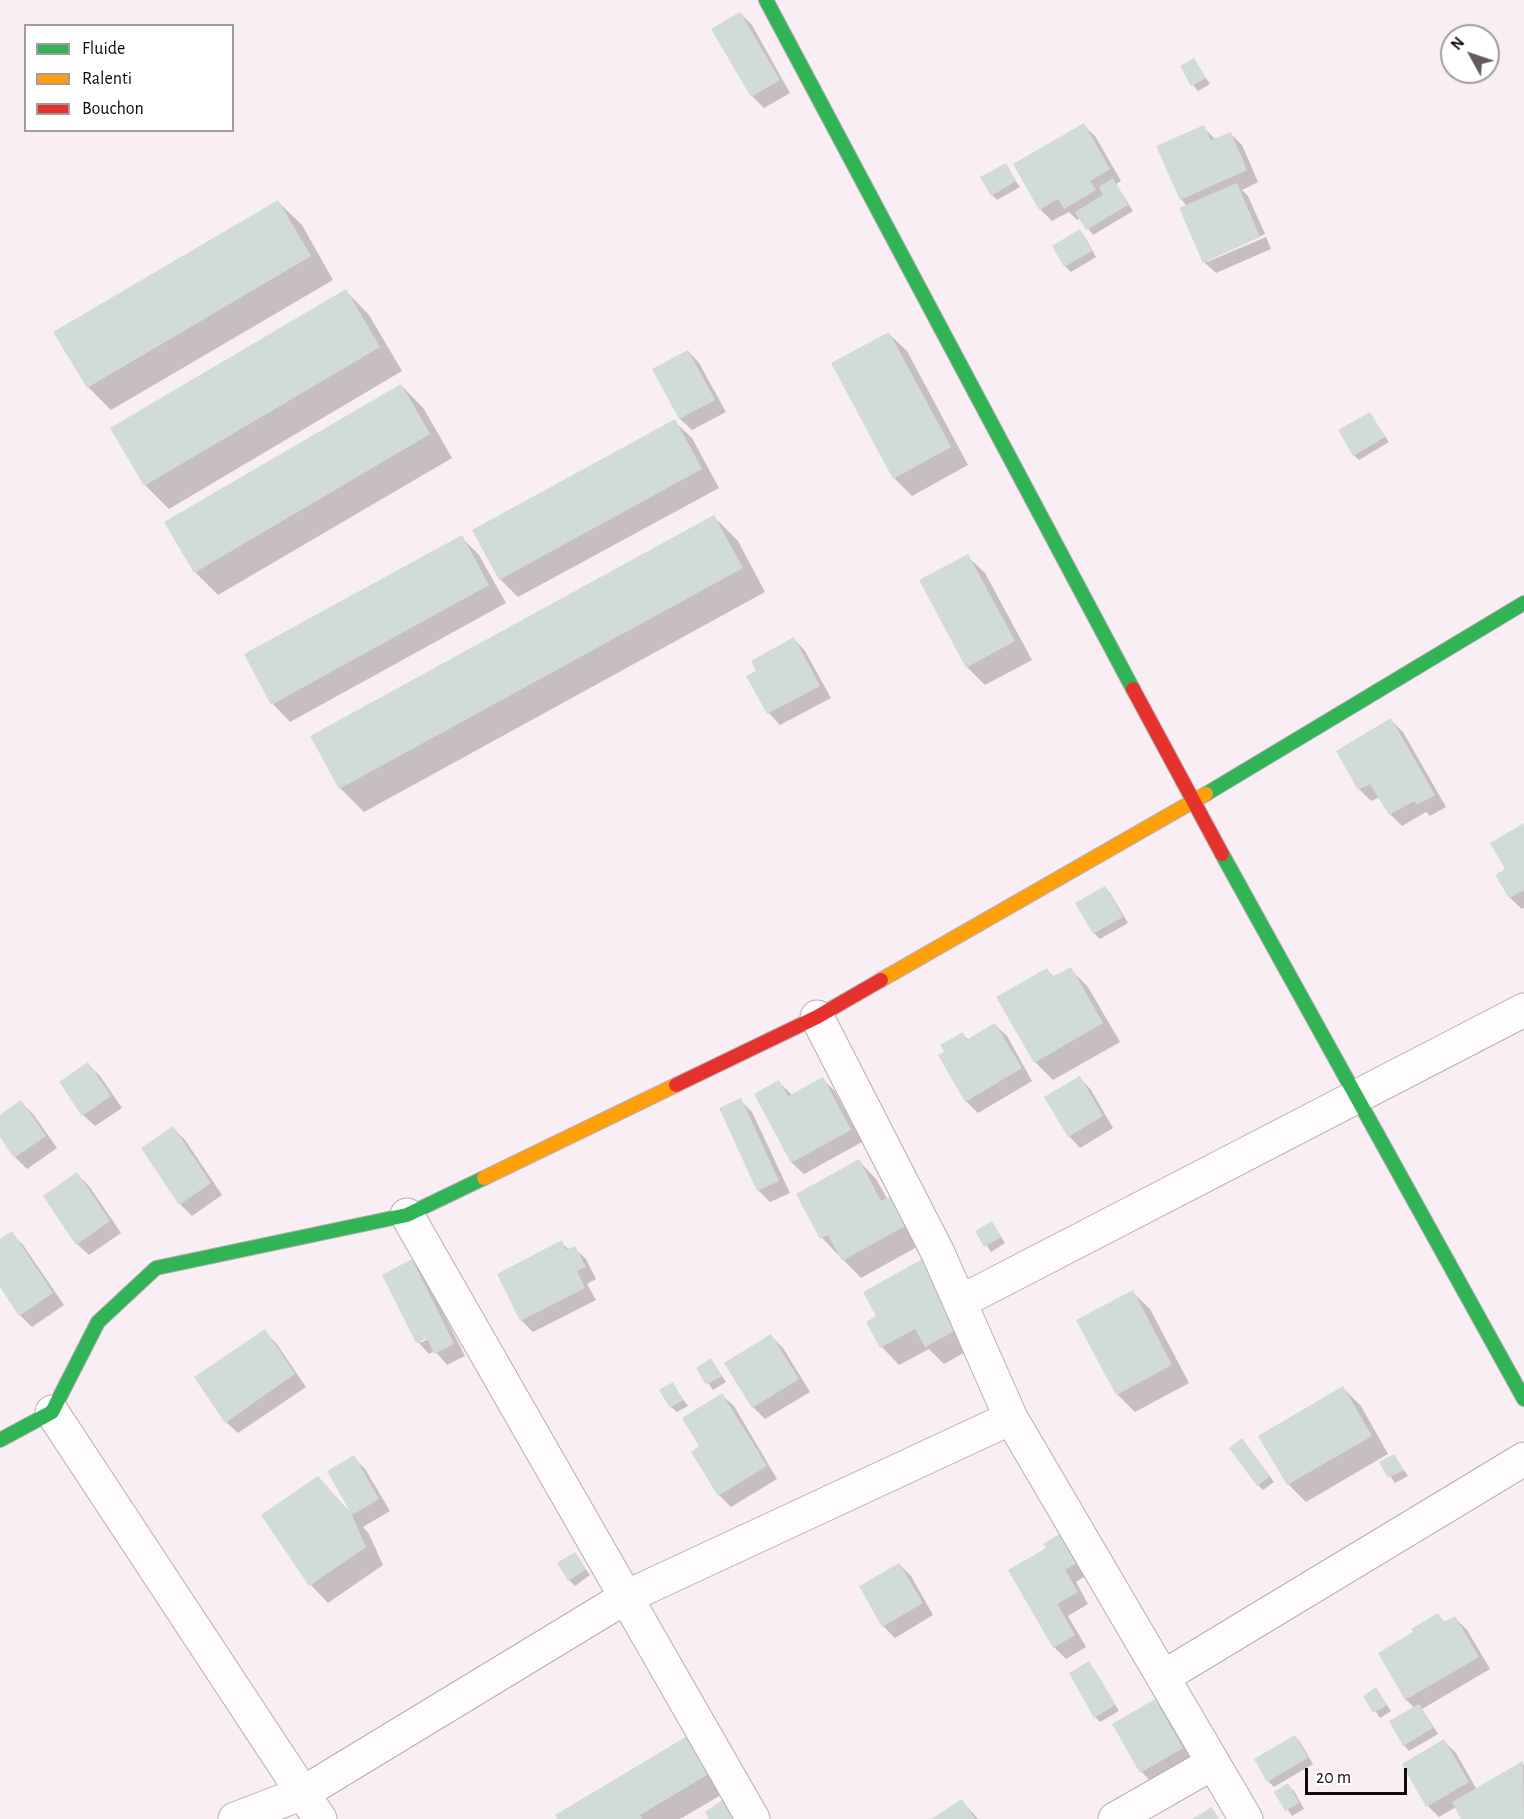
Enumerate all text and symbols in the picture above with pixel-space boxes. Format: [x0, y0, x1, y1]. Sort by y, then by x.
legend [24, 24, 234, 132]
north arrow [1440, 24, 1500, 84]
text: N [1448, 34, 1467, 53]
text: Fluide [82, 40, 125, 58]
text: Ralenti [82, 70, 132, 88]
text: Bouchon [82, 100, 144, 118]
scale bar [1308, 1756, 1410, 1794]
text: 20 m [1316, 1769, 1351, 1787]

